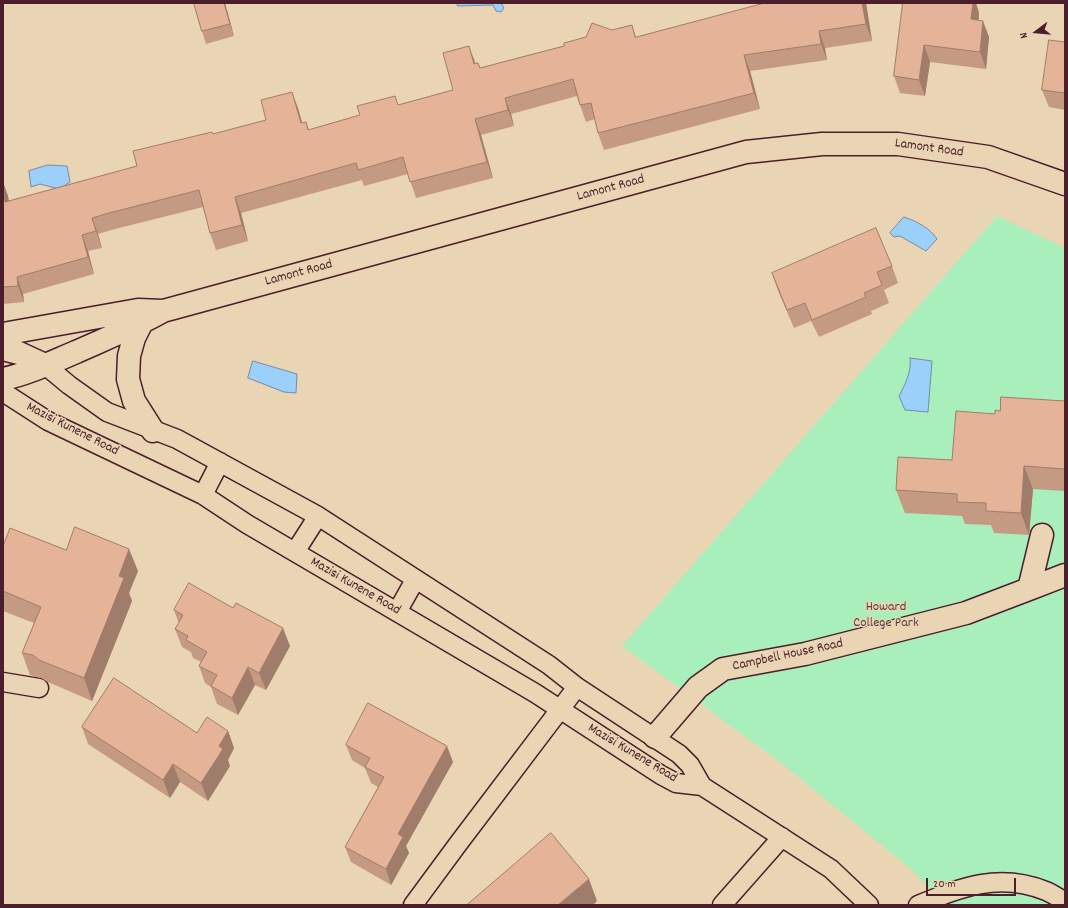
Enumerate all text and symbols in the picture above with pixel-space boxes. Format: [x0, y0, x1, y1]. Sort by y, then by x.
north arrow [1016, 12, 1056, 52]
text: N [1016, 30, 1033, 40]
street label: Lamont Road [894, 136, 964, 162]
street label: Lamont Road [575, 172, 647, 206]
street label: Lamont Road [263, 257, 335, 291]
street label: Mazisi Kunene Road [23, 399, 121, 461]
street label: Mazisi Kunene Road [307, 554, 403, 620]
park label: Howard College Park [853, 600, 919, 632]
street label: Campbell House Road [731, 636, 845, 676]
street label: Mazisi Kunene Road [584, 721, 680, 787]
scale bar [928, 870, 1018, 896]
text: 20 m [933, 876, 956, 893]

